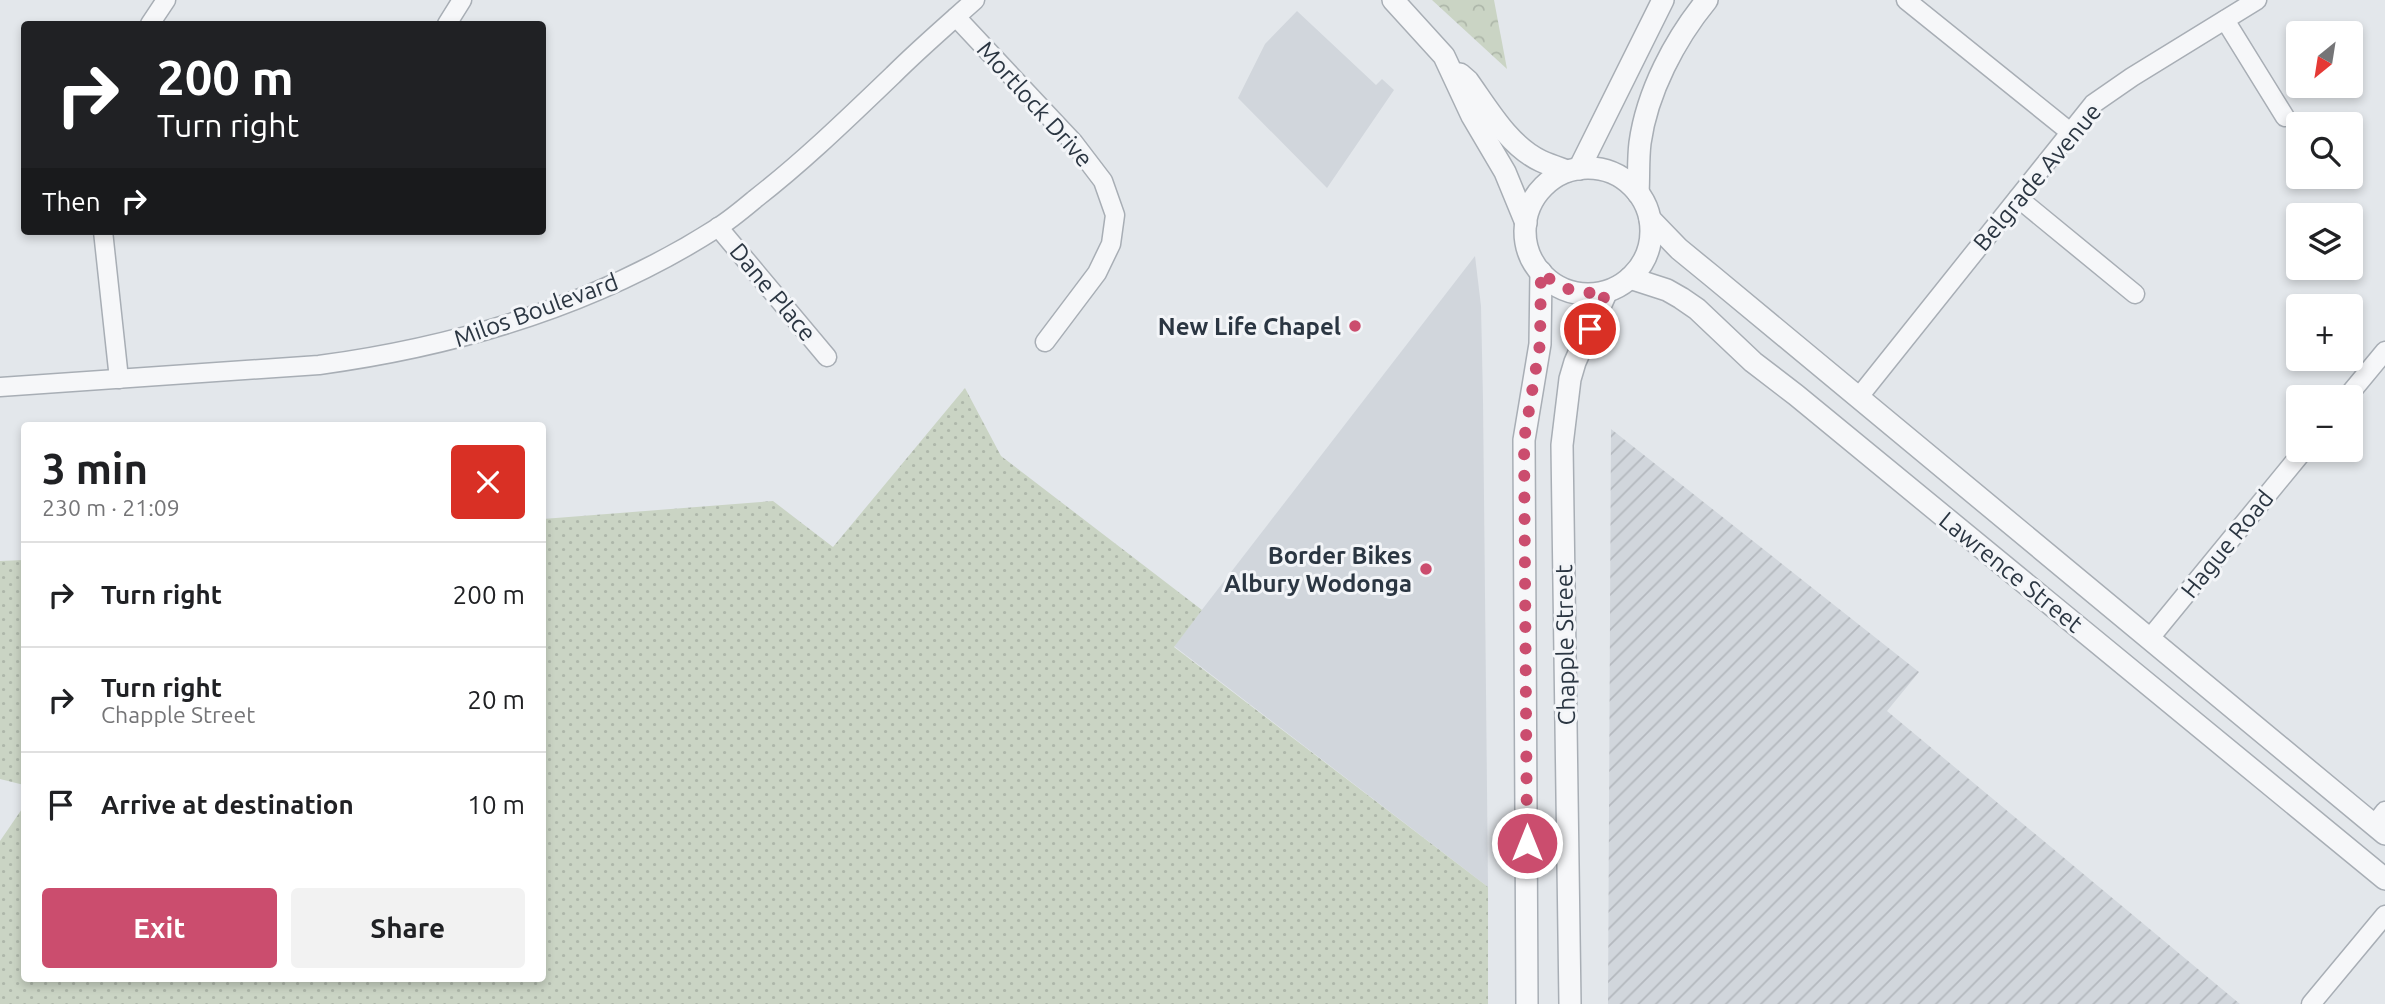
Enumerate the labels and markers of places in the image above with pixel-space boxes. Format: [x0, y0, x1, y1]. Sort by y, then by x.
pin [1560, 299, 1620, 359]
place label: New Life Chapel [1158, 313, 1341, 340]
marker: New Life Chapel [1347, 318, 1363, 334]
place label: Border Bikes Albury Wodonga [1224, 542, 1412, 597]
marker: Border Bikes Albury Wodonga [1418, 561, 1434, 577]

